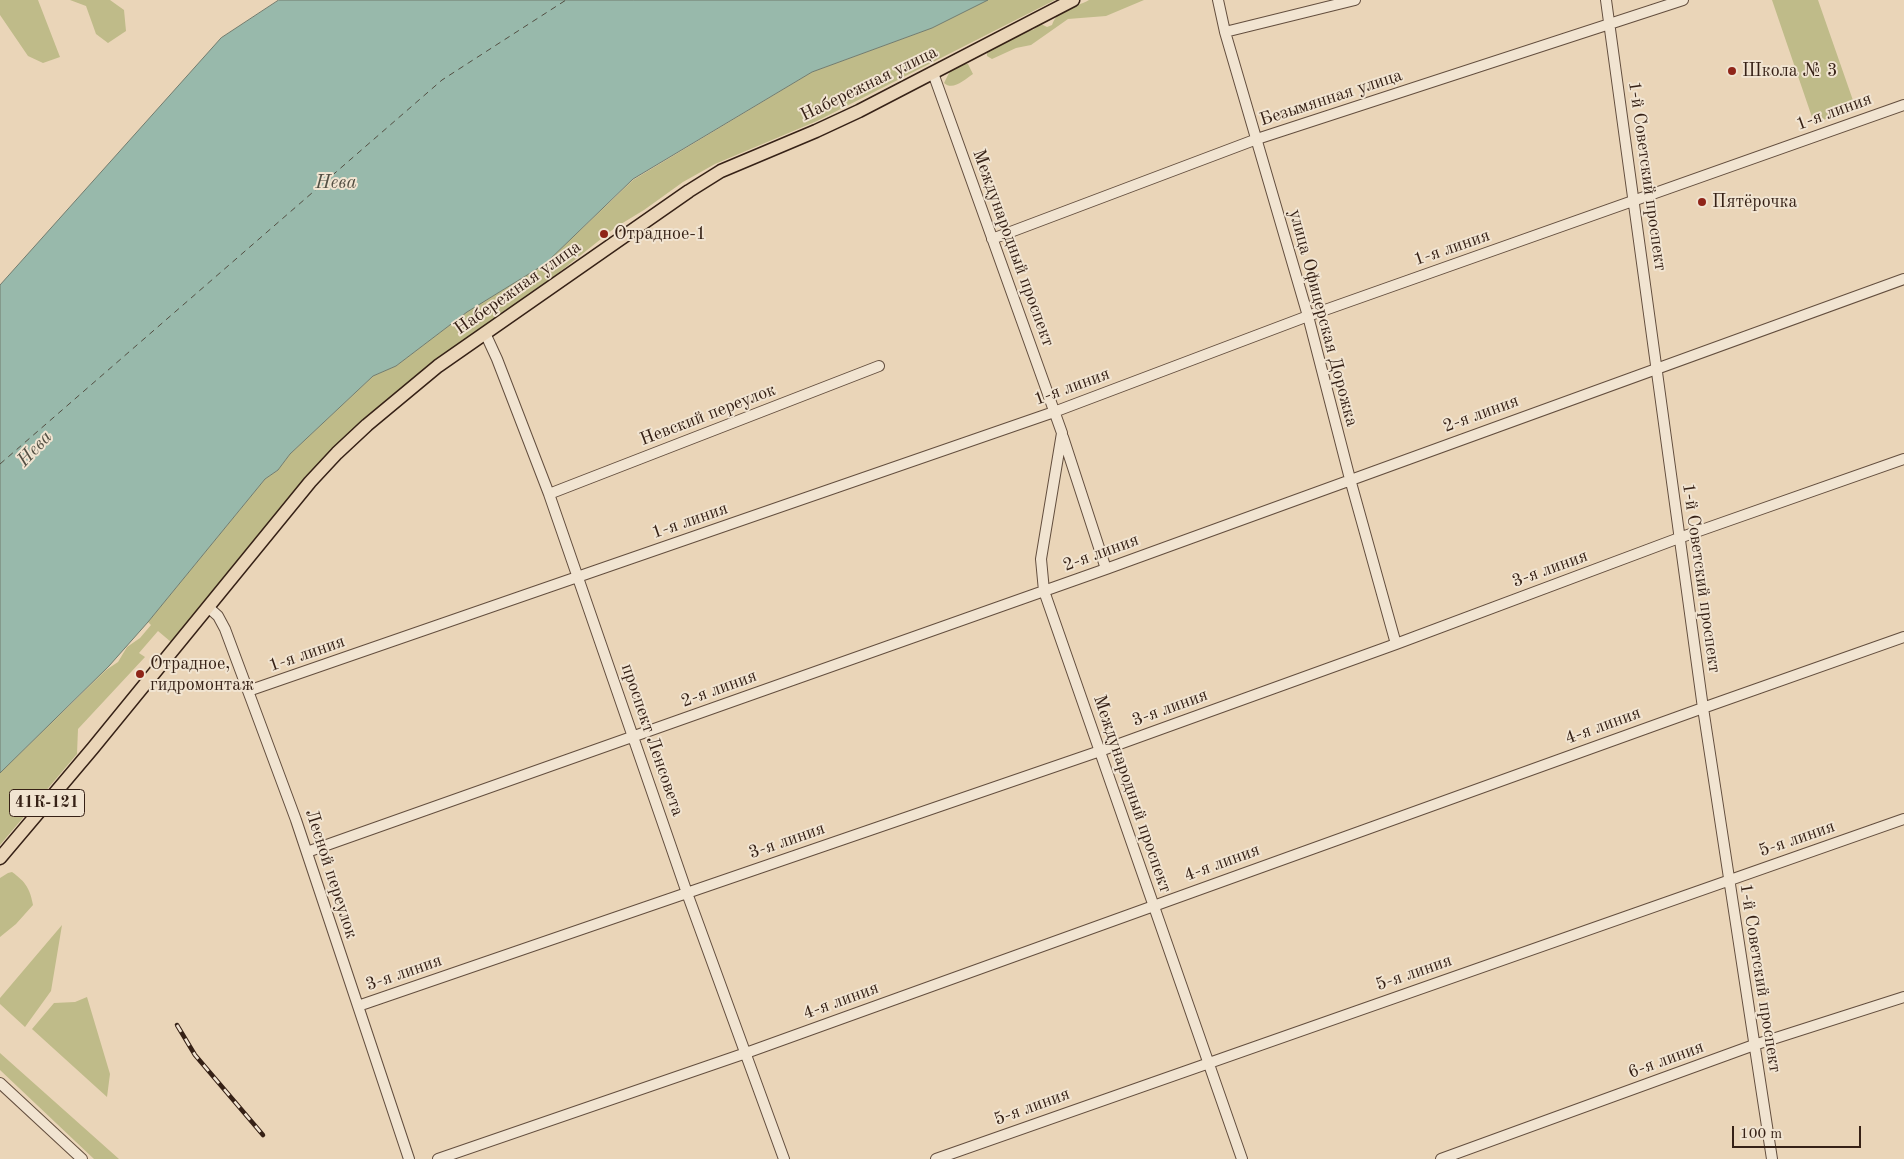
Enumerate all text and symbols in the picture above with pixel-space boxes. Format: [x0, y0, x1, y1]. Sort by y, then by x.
street label: Набережная улица [797, 41, 941, 127]
place label: Школа № 3 [1742, 60, 1838, 82]
street label: Безымянная улица [1257, 65, 1405, 131]
marker: Школа № 3 [1726, 65, 1738, 77]
street label: 1-й Советский проспект [1623, 80, 1671, 272]
street label: 1-я линия [1793, 88, 1875, 136]
street label: Международный проспект [967, 147, 1059, 349]
water label: Нева [315, 172, 357, 194]
place label: Пятёрочка [1712, 191, 1797, 213]
marker: Пятёрочка [1696, 196, 1708, 208]
street label: улица Офицерская Дорожка [1284, 207, 1362, 429]
place label: Отрадное-1 [614, 223, 706, 245]
street label: 1-я линия [1411, 225, 1493, 271]
marker: Отрадное-1 [598, 228, 610, 240]
street label: Набережная улица [450, 236, 586, 340]
street label: 1-я линия [1031, 363, 1113, 411]
street label: Невский переулок [637, 379, 779, 451]
street label: 2-я линия [1440, 390, 1522, 438]
water label: Нева [13, 426, 57, 472]
street label: 1-й Советский проспект [1677, 482, 1725, 674]
street label: 1-я линия [649, 498, 731, 544]
street label: 2-я линия [1060, 529, 1142, 577]
street label: 3-я линия [1509, 545, 1591, 593]
street label: 1-я линия [266, 631, 348, 677]
place label: Отрадное, гидромонтаж [150, 653, 254, 696]
street label: проспект Ленсовета [616, 661, 688, 819]
street label: 2-я линия [678, 665, 760, 713]
marker: Отрадное, гидромонтаж [134, 668, 146, 680]
street label: 3-я линия [1129, 684, 1211, 732]
street label: Международный проспект [1088, 692, 1176, 896]
street label: 4-я линия [1562, 702, 1644, 750]
road number: 41К-121 [10, 790, 84, 816]
street label: Лесной переулок [300, 806, 362, 942]
street label: 5-я линия [1756, 816, 1838, 862]
street label: 3-я линия [746, 818, 828, 864]
street label: 4-я линия [1181, 839, 1263, 887]
street label: 1-й Советский проспект [1734, 882, 1786, 1074]
street label: 3-я линия [363, 950, 445, 996]
street label: 5-я линия [1373, 950, 1455, 996]
street label: 4-я линия [800, 977, 882, 1025]
street label: 6-я линия [1625, 1036, 1707, 1084]
street label: 5-я линия [991, 1083, 1073, 1131]
scale bar [1734, 1116, 1863, 1148]
text: 100 m [1740, 1127, 1782, 1142]

